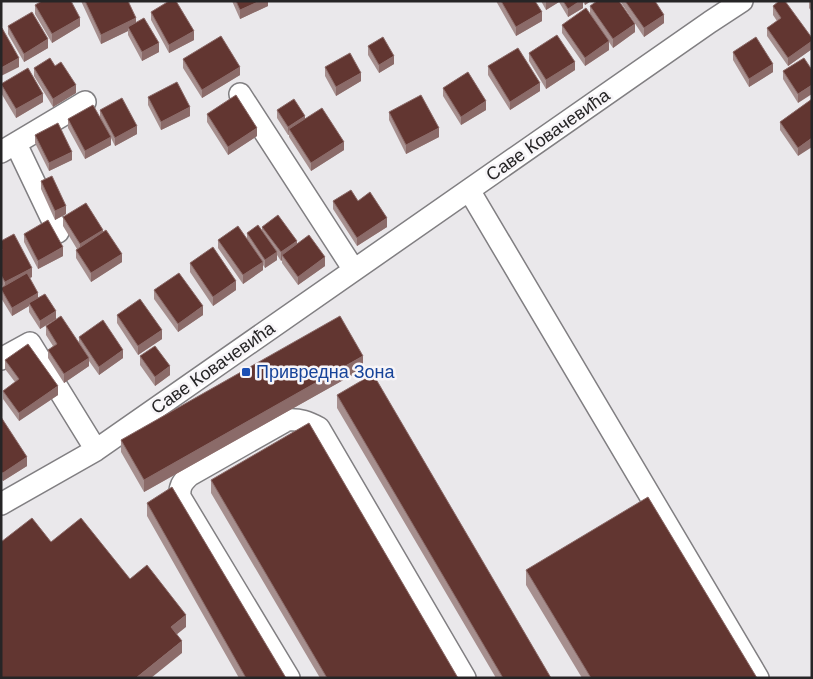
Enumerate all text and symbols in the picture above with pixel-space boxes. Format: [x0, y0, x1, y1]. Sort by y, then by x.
street label: Саве Ковачевића [482, 84, 614, 185]
street label: Саве Ковачевића [147, 317, 279, 418]
place label: Привредна Зона [256, 362, 395, 382]
marker: Привредна Зона [240, 366, 252, 378]

